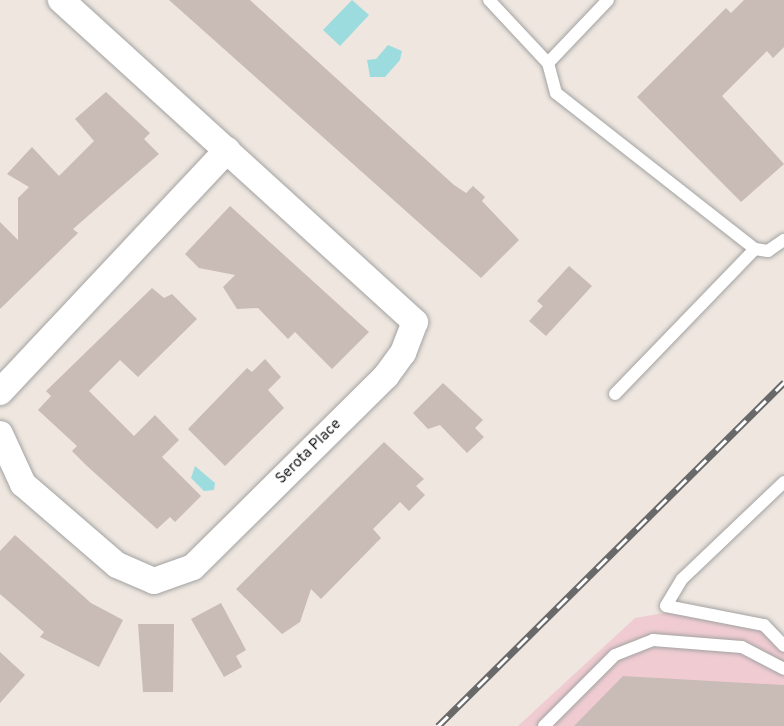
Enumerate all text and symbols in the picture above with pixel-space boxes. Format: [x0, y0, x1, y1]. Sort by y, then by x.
street label: Serota Place [273, 416, 345, 488]

